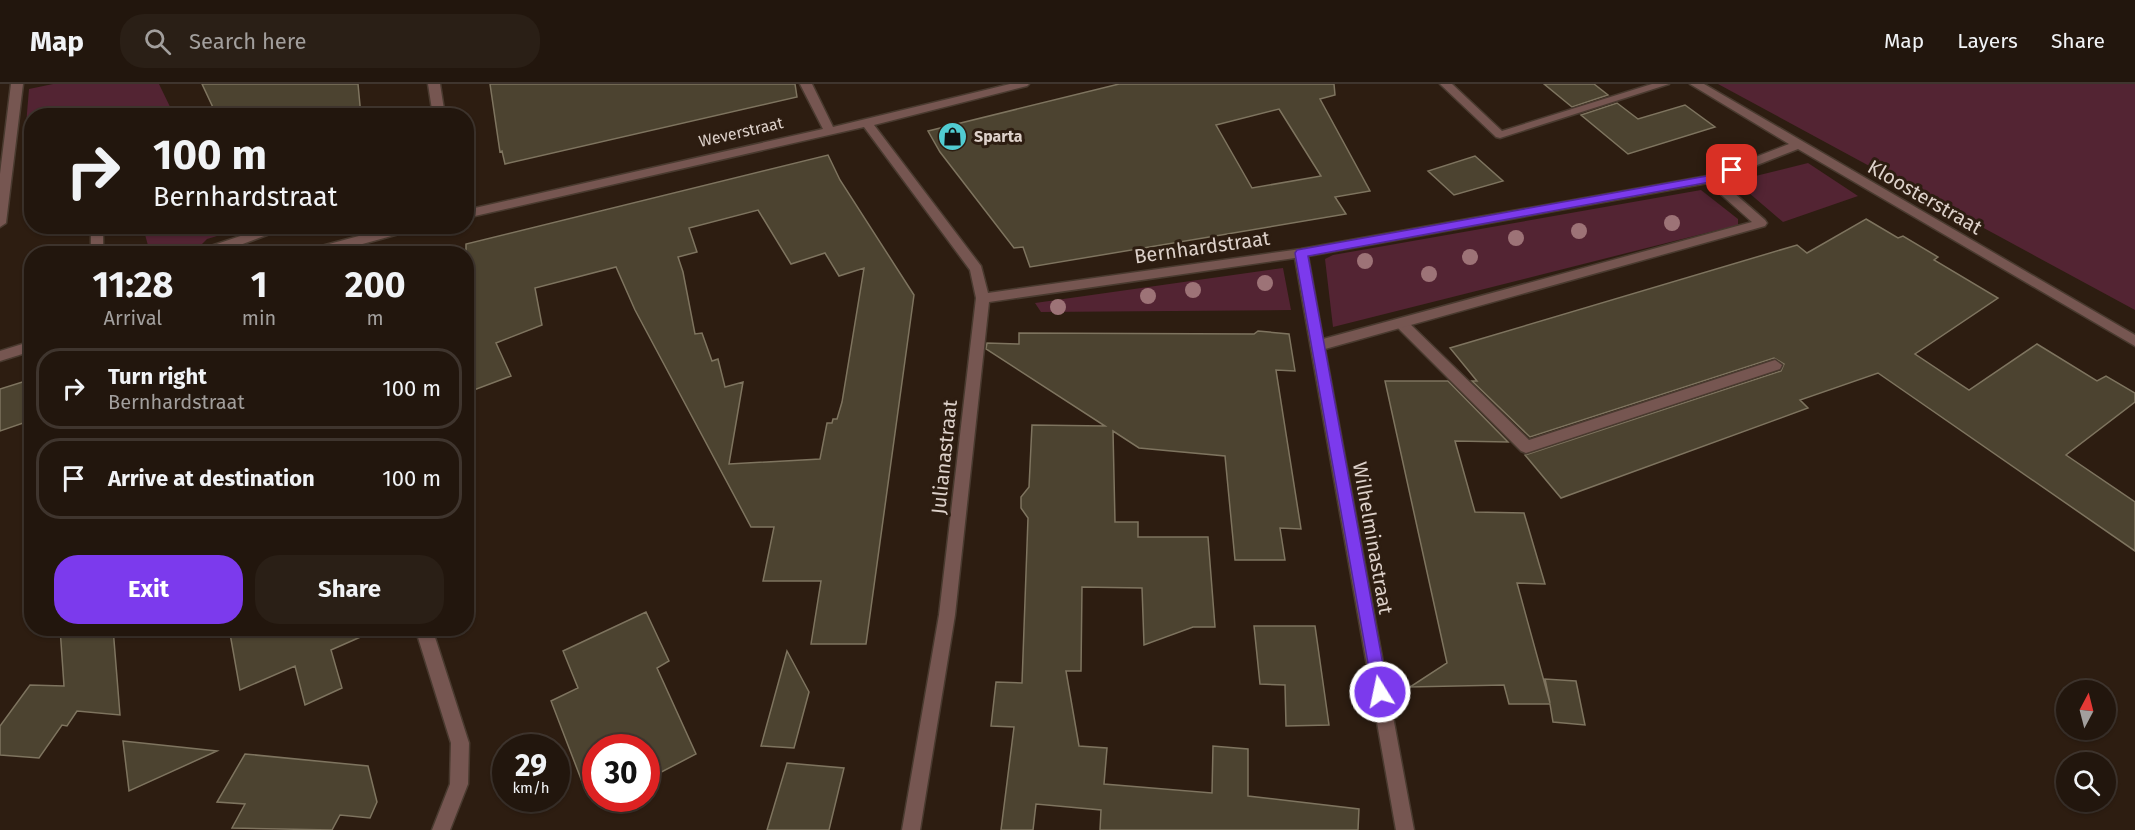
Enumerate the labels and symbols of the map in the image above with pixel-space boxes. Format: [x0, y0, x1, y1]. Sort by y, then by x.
street label: Weverstraat [697, 113, 785, 151]
shop icon: Sparta [937, 120, 969, 152]
place label: Sparta [974, 127, 1023, 146]
pin [1706, 144, 1757, 195]
street label: Kloosterstraat [1864, 155, 1987, 240]
street label: Bernhardstraat [1133, 225, 1272, 268]
street label: Julianastraat [926, 398, 962, 515]
street label: Wilhelminastraat [1348, 460, 1398, 617]
position arrow [1348, 660, 1412, 724]
north arrow [2056, 680, 2116, 740]
speed limit sign: 30 [582, 734, 660, 812]

